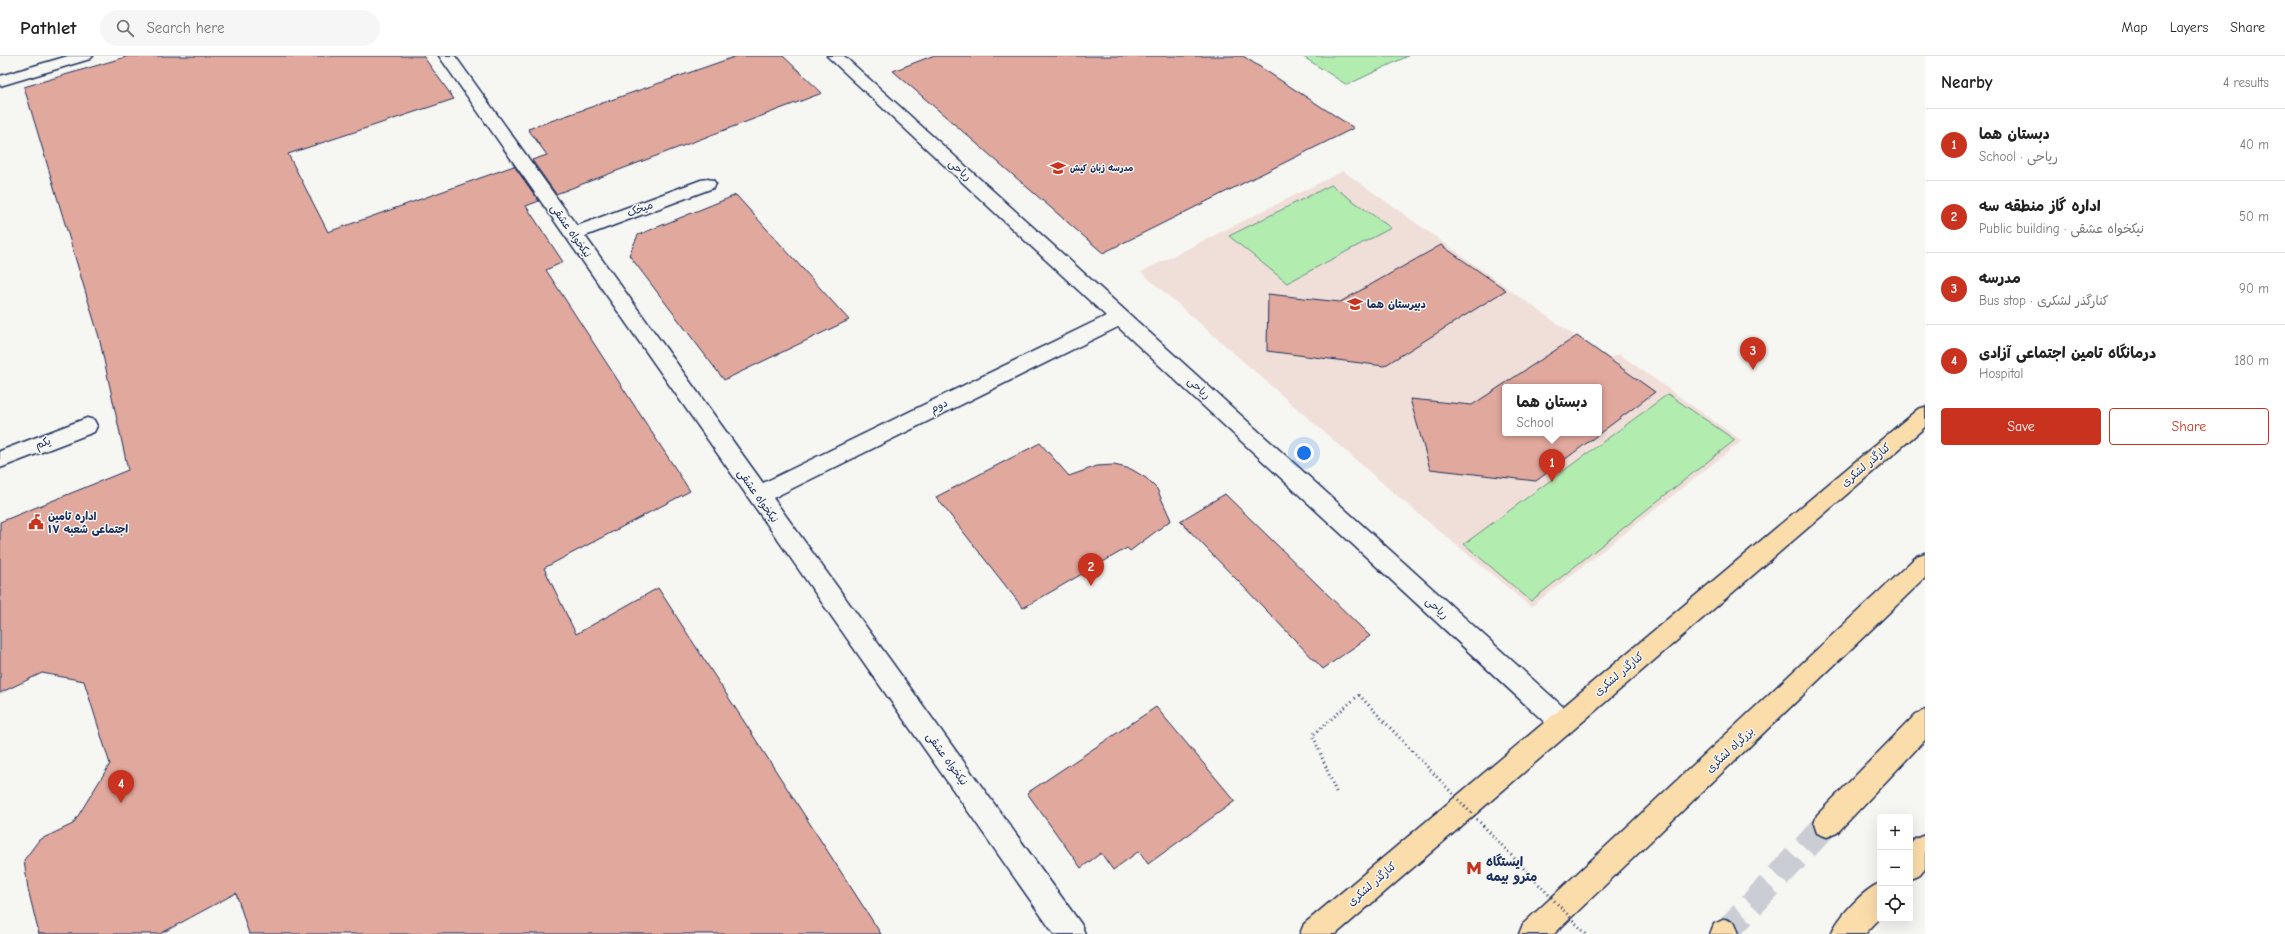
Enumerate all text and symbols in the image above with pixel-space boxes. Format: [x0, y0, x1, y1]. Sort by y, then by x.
search box [100, 10, 380, 46]
text: Pathlet [20, 17, 76, 39]
icon: search [114, 17, 136, 39]
text: Search here [146, 19, 225, 37]
text: Map [2121, 19, 2148, 36]
text: Layers [2170, 19, 2208, 36]
text: Share [2230, 19, 2265, 36]
text: Nearby [1941, 73, 1992, 92]
text: 4 results [2223, 75, 2269, 90]
text: دبستان هما [1979, 125, 2050, 143]
text: 1 [1951, 137, 1957, 152]
text: 40 m [2240, 137, 2269, 152]
text: School · ریاحی [1979, 149, 2058, 164]
street label: ریاحی [945, 156, 974, 184]
school or university icon: مدرسه زبان کیش [1049, 159, 1067, 177]
place label: مدرسه زبان کیش [1070, 163, 1133, 174]
text: اداره گاز منطقه سه [1979, 197, 2101, 215]
street label: میخک [625, 198, 655, 220]
street label: نیکخواه عشقی [547, 202, 594, 261]
text: 2 [1951, 209, 1957, 224]
text: 50 m [2239, 209, 2269, 224]
text: Public building · نیکخواه عشقی [1979, 221, 2144, 236]
text: مدرسه [1979, 269, 2021, 287]
text: 3 [1951, 281, 1957, 296]
text: 90 m [2239, 281, 2269, 296]
text: Bus stop · کنارگذر لشکری [1979, 293, 2109, 308]
school or university icon: دبیرستان هما [1346, 295, 1364, 313]
place label: دبیرستان هما [1367, 298, 1426, 311]
pin: 3 [1740, 337, 1766, 370]
text: درمانگاه تامین اجتماعی آزادی [1979, 344, 2156, 362]
text: 4 [1951, 353, 1957, 368]
text: 180 m [2234, 353, 2269, 368]
text: Hospital [1979, 366, 2023, 381]
street label: ریاحی [1184, 374, 1213, 402]
popup [1502, 384, 1602, 436]
text: دبستان هما [1517, 393, 1587, 411]
street label: دوم [928, 396, 951, 418]
button: Save [1941, 408, 2101, 445]
button: Share [2109, 408, 2269, 445]
text: School [1517, 415, 1554, 430]
street label: یکم [33, 434, 53, 454]
street label: کنارگذر لشکری [1839, 440, 1894, 489]
your location [1294, 443, 1314, 463]
pin: 1 [1539, 449, 1565, 482]
street label: نیکخواه عشقی [734, 467, 781, 526]
place label: اداره تامین اجتماعی شعبه ۱۷ [48, 510, 128, 537]
public building icon: اداره تامین اجتماعی شعبه ۱۷ [27, 513, 45, 531]
pin: 2 [1078, 553, 1104, 586]
street label: ریاحی [1422, 594, 1451, 622]
street label: کنارگذر لشکری [1592, 649, 1647, 698]
street label: بزرگراه لشگری [1703, 725, 1757, 776]
street label: نیکخواه عشقی [923, 730, 970, 789]
pin: 4 [108, 770, 134, 803]
map controls [1877, 814, 1913, 922]
button: + [1877, 814, 1913, 850]
button: − [1877, 850, 1913, 886]
place label: ایستگاه مترو بیمه [1486, 853, 1537, 885]
street label: کنارگذر لشکری [1345, 859, 1399, 909]
metro station icon: ایستگاه مترو بیمه [1465, 859, 1483, 877]
button: locate [1877, 886, 1913, 922]

